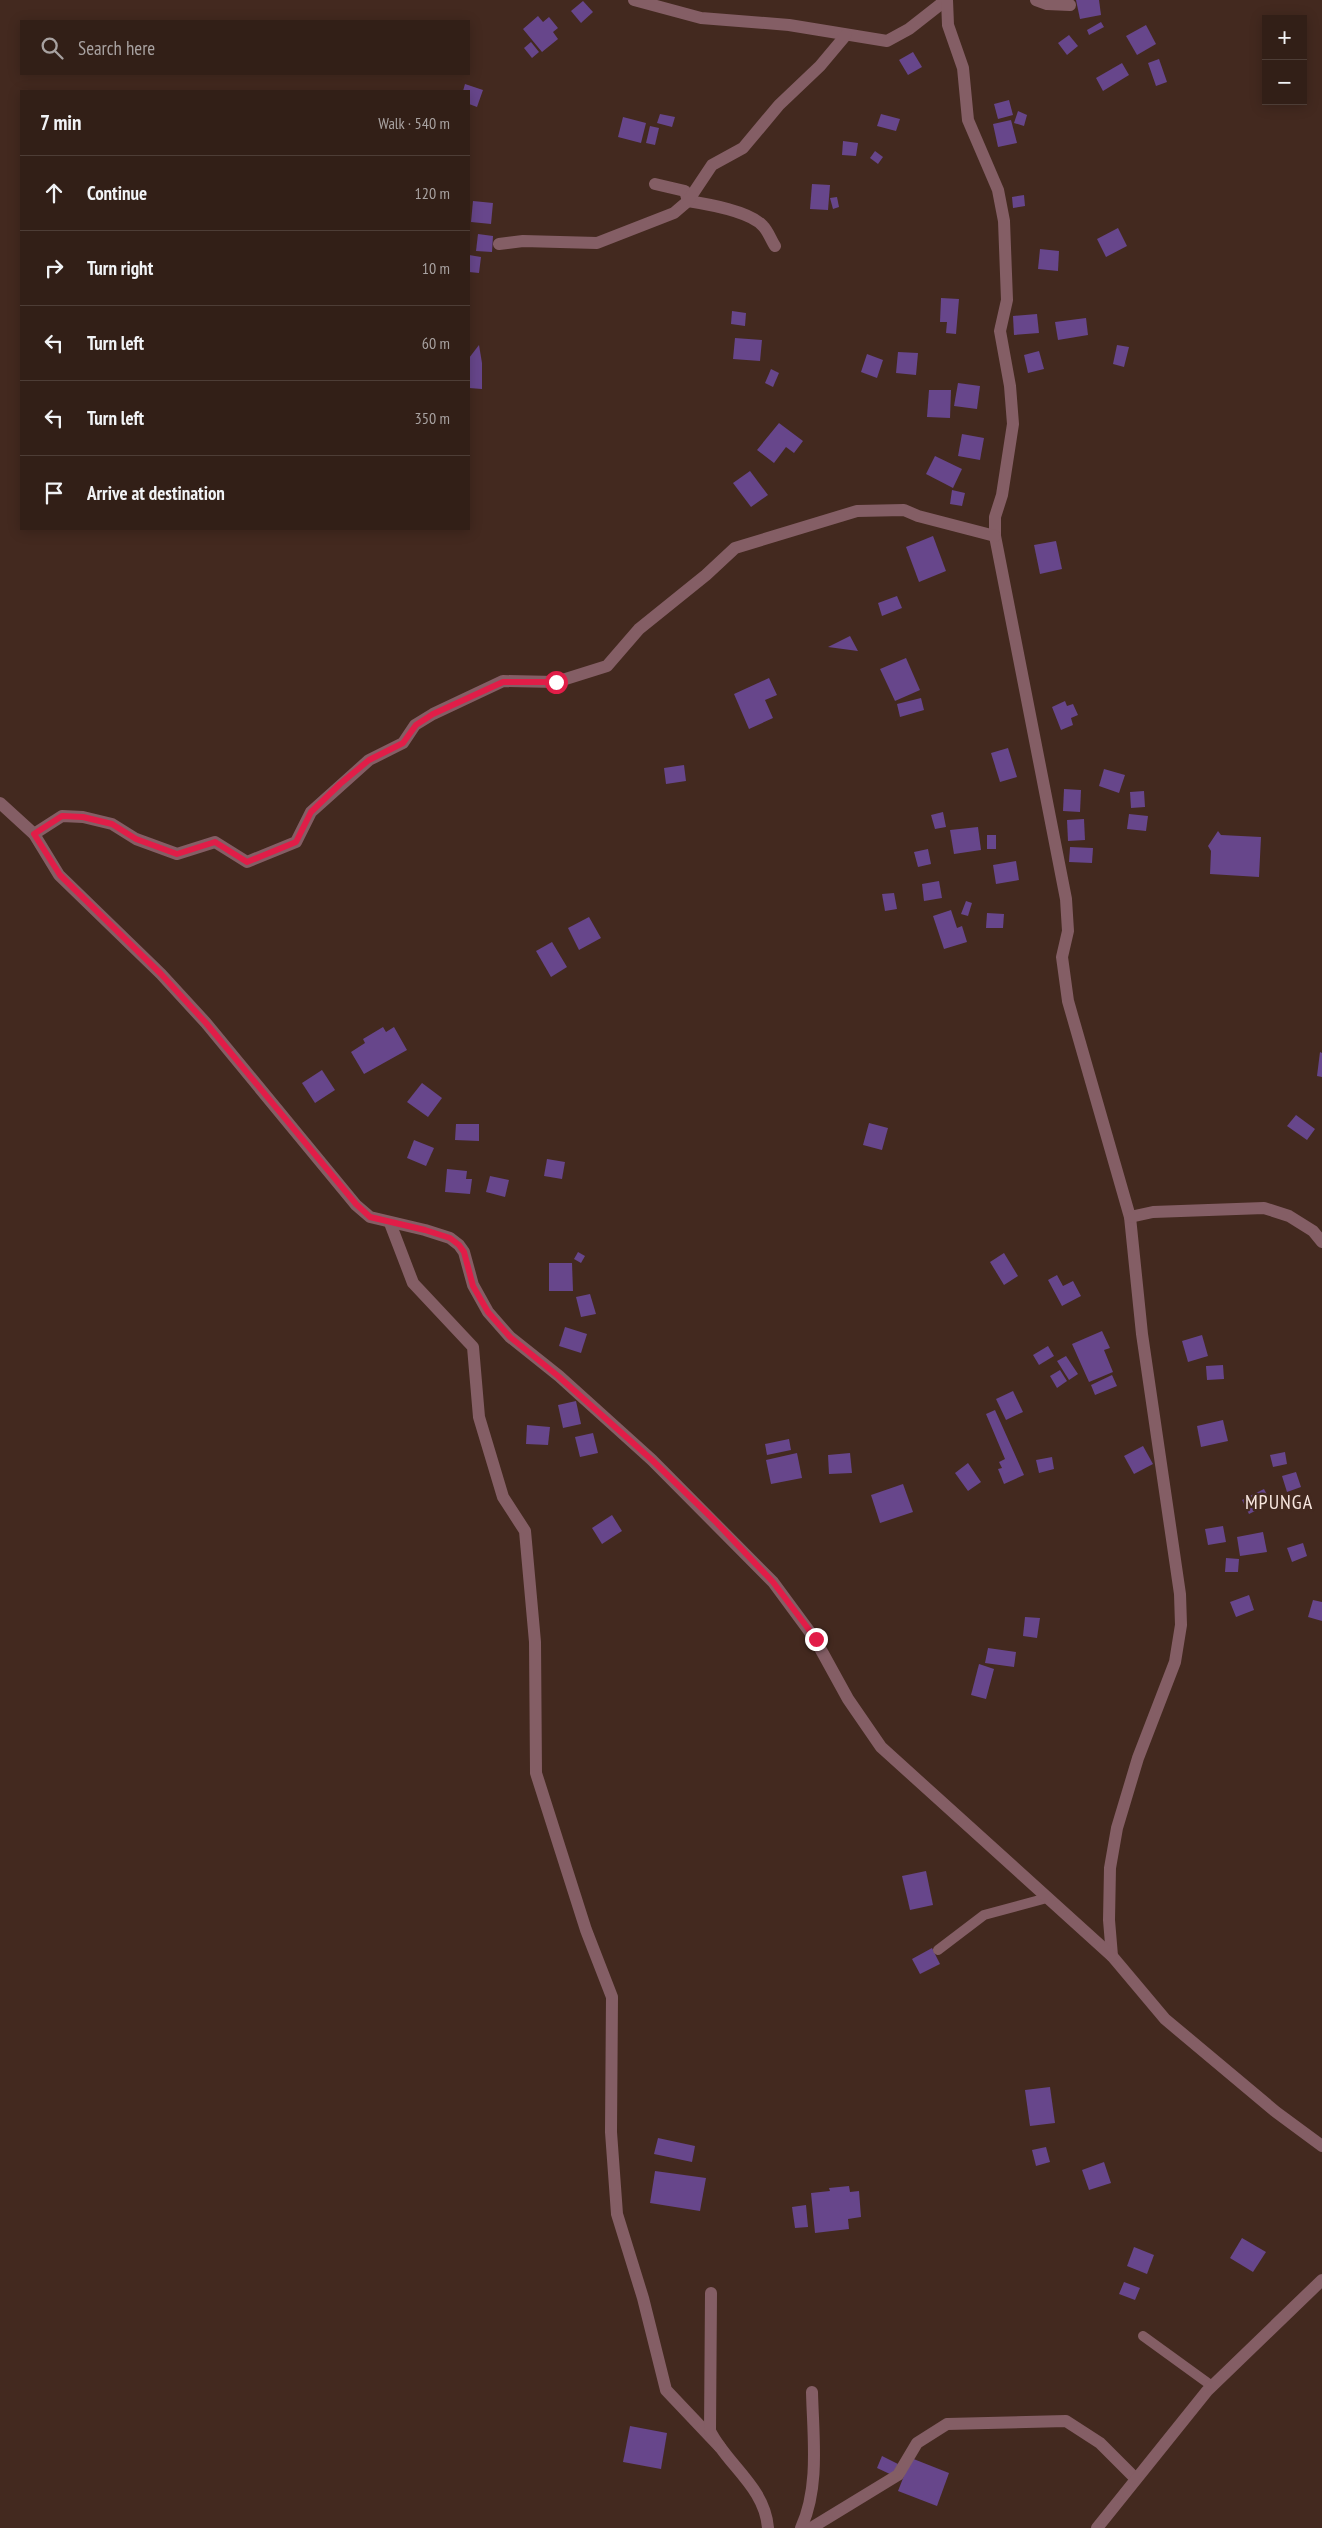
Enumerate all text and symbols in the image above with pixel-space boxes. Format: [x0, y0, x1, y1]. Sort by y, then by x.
map controls [1262, 15, 1307, 105]
button: + [1262, 15, 1307, 60]
search box [20, 20, 470, 75]
icon: search [38, 34, 66, 62]
text: Search here [78, 36, 155, 60]
button: − [1262, 60, 1307, 105]
text: 7 min [40, 109, 82, 136]
text: Walk · 540 m [378, 113, 450, 133]
icon: ahead [40, 179, 68, 207]
text: Continue [87, 181, 147, 205]
text: 120 m [415, 183, 450, 203]
icon: right [40, 254, 68, 282]
text: Turn right [87, 256, 153, 280]
text: 10 m [422, 258, 450, 278]
icon: left [40, 329, 68, 357]
text: Turn left [87, 331, 144, 355]
text: 60 m [422, 333, 450, 353]
icon: left [40, 404, 68, 432]
text: Turn left [87, 406, 144, 430]
text: 350 m [415, 408, 450, 428]
icon: arrive [40, 479, 68, 507]
text: Arrive at destination [87, 481, 225, 505]
route start [545, 671, 568, 694]
district label: MPUNGA [1245, 1489, 1313, 1515]
route end [805, 1628, 828, 1651]

